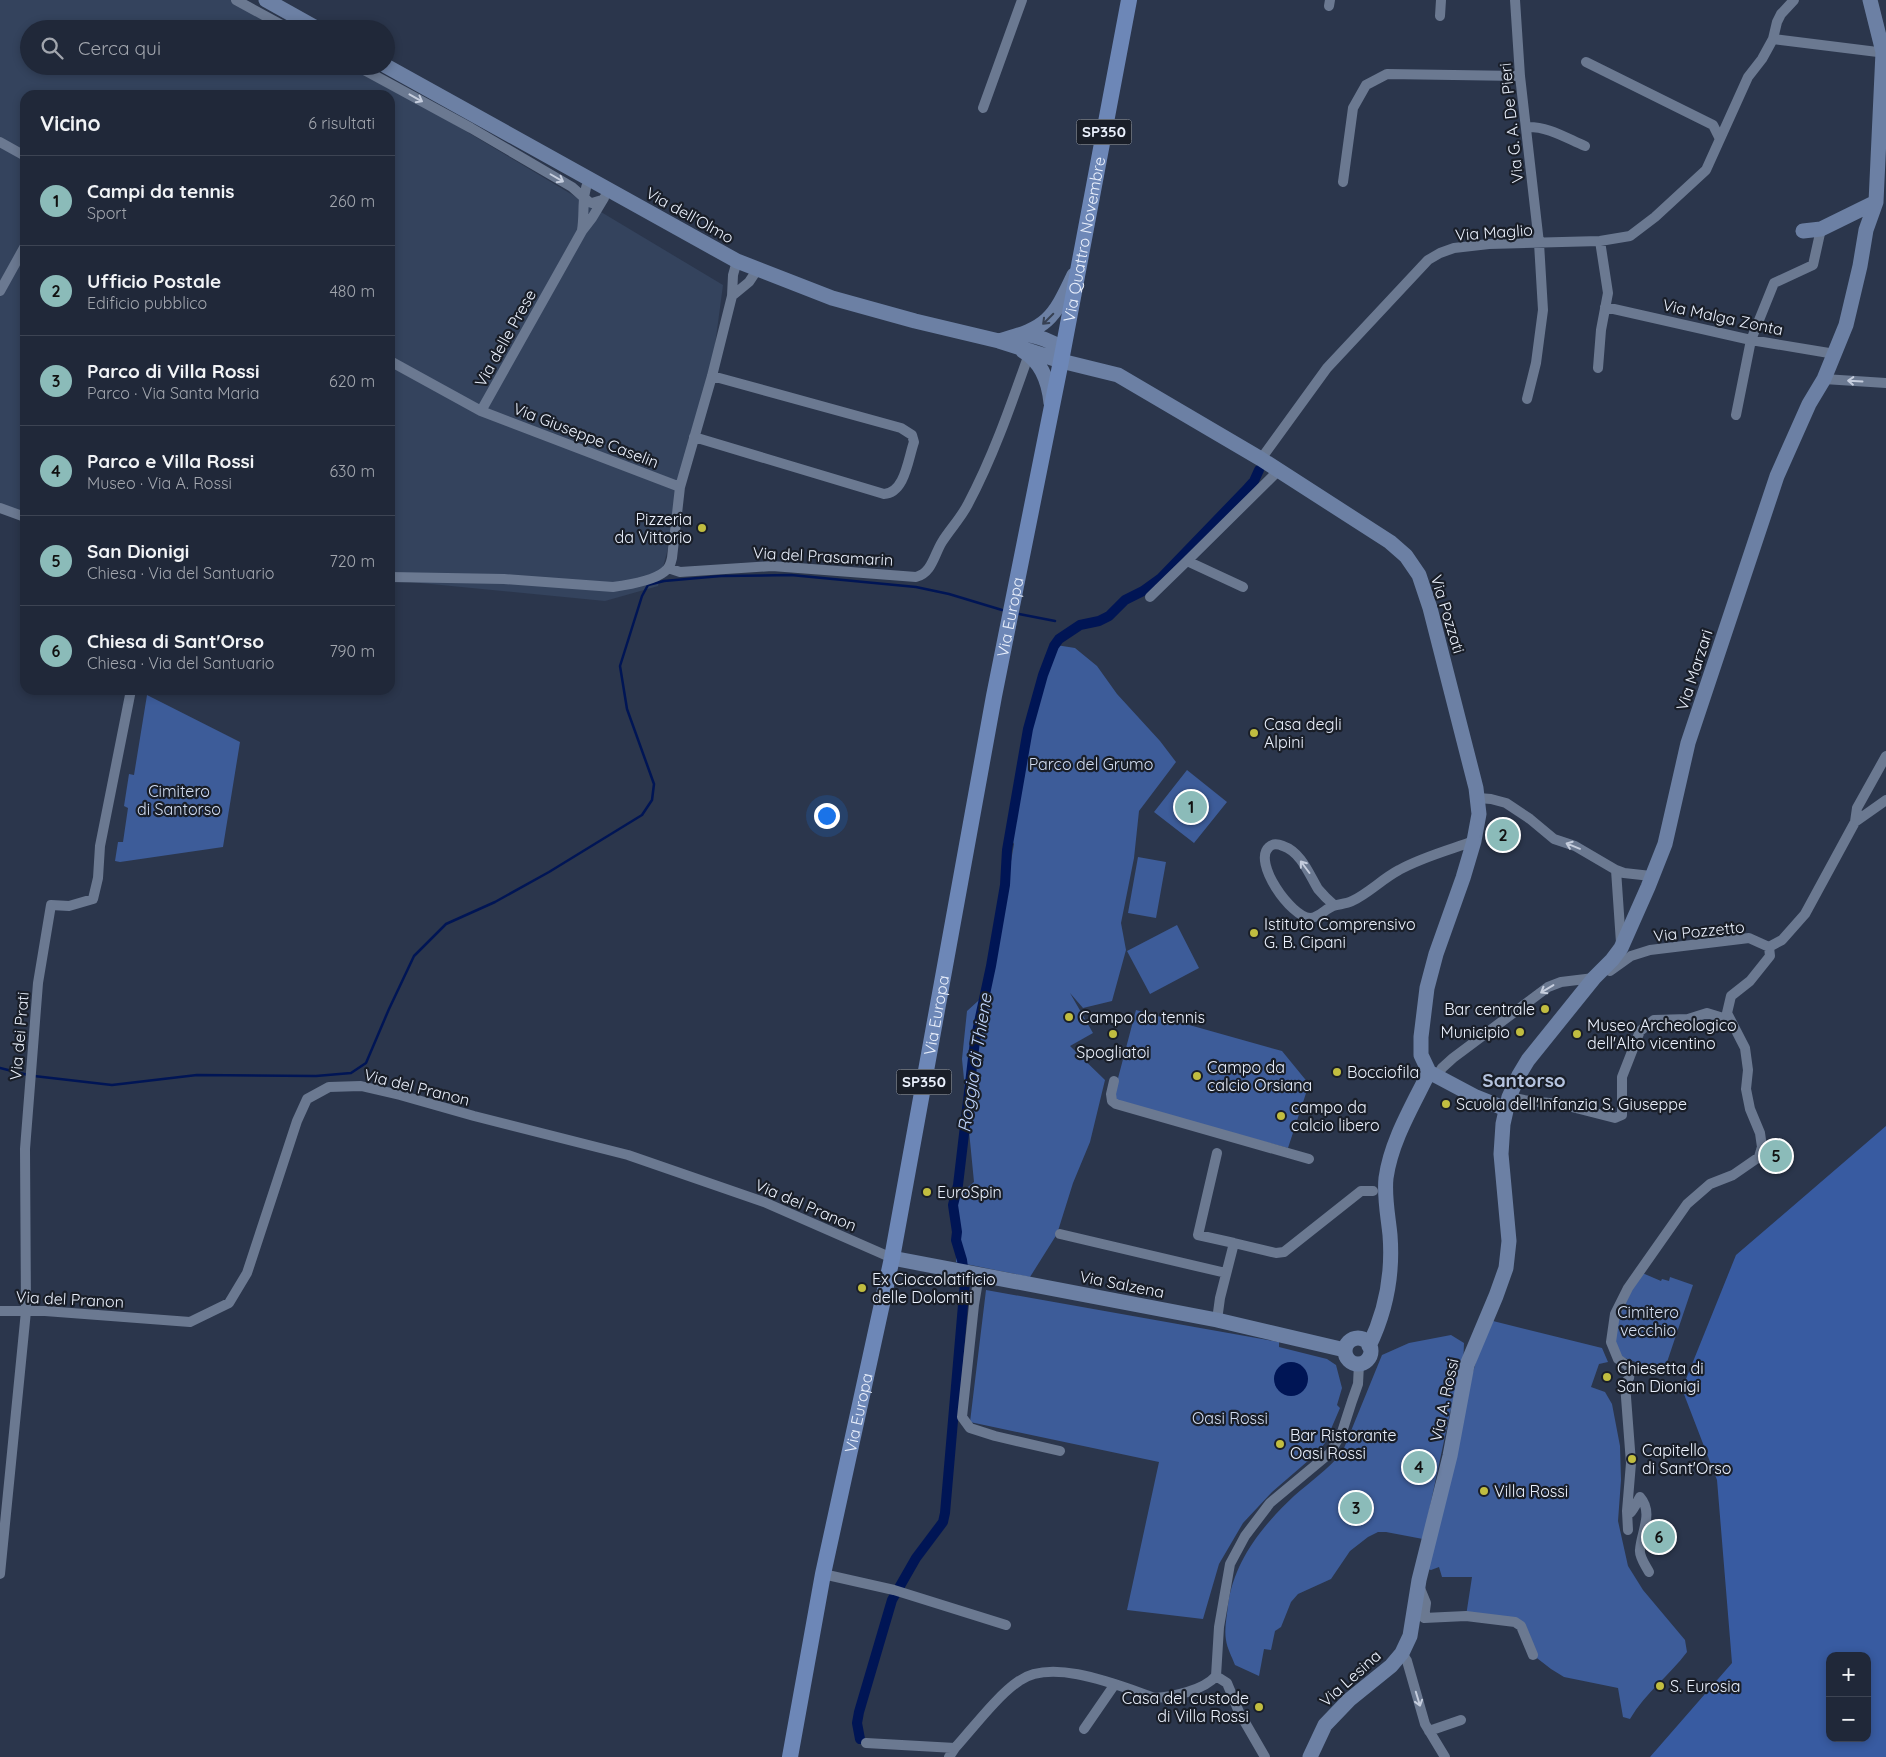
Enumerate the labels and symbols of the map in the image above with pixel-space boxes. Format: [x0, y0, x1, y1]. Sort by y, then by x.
street label: Via G. A. De Pieri [1495, 62, 1527, 184]
one-way arrow [408, 93, 423, 103]
road number: SP350 [1076, 120, 1132, 144]
street label: Via Quattro Novembre [1059, 155, 1109, 324]
one-way arrow [549, 174, 563, 184]
street label: Via dell'Olmo [643, 183, 737, 247]
street label: Via Maglio [1454, 219, 1534, 245]
street label: Via delle Prese [470, 286, 540, 390]
street label: Via Malga Zonta [1661, 294, 1785, 340]
one-way arrow [1042, 313, 1054, 325]
one-way arrow [1847, 377, 1863, 386]
street label: Via Giuseppe Caselin [510, 398, 662, 472]
place label: Pizzeria da Vittorio [614, 509, 692, 547]
marker: Pizzeria da Vittorio [696, 522, 708, 534]
street label: Via del Prasamarin [752, 542, 894, 570]
street label: Via Pozzati [1427, 572, 1469, 656]
street label: Via Europa [992, 575, 1028, 659]
street label: Via Marzari [1671, 627, 1717, 713]
place label: Casa degli Alpini [1264, 714, 1342, 752]
marker: Casa degli Alpini [1248, 727, 1260, 739]
park label: Parco del Grumo [1029, 754, 1153, 774]
park label: Cimitero di Santorso [137, 781, 221, 819]
pin: 1 [1175, 788, 1207, 826]
your location [814, 803, 840, 829]
pin: 2 [1487, 816, 1519, 854]
one-way arrow [1566, 841, 1581, 850]
one-way arrow [1300, 860, 1310, 874]
place label: Istituto Comprensivo G. B. Cipani [1264, 914, 1416, 952]
street label: Via Pozzetto [1652, 916, 1746, 946]
marker: Istituto Comprensivo G. B. Cipani [1248, 927, 1260, 939]
street label: Via Europa [919, 974, 953, 1057]
one-way arrow [1541, 984, 1555, 994]
street label: Via dei Prati [5, 991, 33, 1081]
water label: Roggia di Thiene [952, 991, 997, 1134]
place label: Bar centrale [1444, 999, 1535, 1019]
marker: Bar centrale [1539, 1003, 1551, 1015]
place label: Campo da tennis [1079, 1007, 1205, 1027]
marker: Campo da tennis [1063, 1011, 1075, 1023]
place label: Museo Archeologico dell'Alto vicentino [1587, 1015, 1737, 1053]
place label: Municipio [1440, 1022, 1510, 1042]
marker: Municipio [1514, 1026, 1526, 1038]
marker: Spogliatoi [1107, 1028, 1119, 1040]
marker: Museo Archeologico dell'Alto vicentino [1571, 1028, 1583, 1040]
place label: Spogliatoi [1076, 1042, 1150, 1062]
place label: Campo da calcio Orsiana [1207, 1057, 1312, 1095]
place label: Bocciofila [1347, 1062, 1419, 1082]
street label: Via del Pranon [362, 1064, 472, 1110]
marker: Bocciofila [1331, 1066, 1343, 1078]
district label: Santorso [1482, 1068, 1566, 1092]
road number: SP350 [896, 1070, 952, 1094]
marker: Campo da calcio Orsiana [1191, 1070, 1203, 1082]
place label: Scuola dell'Infanzia S. Giuseppe [1456, 1094, 1687, 1114]
place label: campo da calcio libero [1291, 1097, 1380, 1135]
marker: Scuola dell'Infanzia S. Giuseppe [1440, 1098, 1452, 1110]
marker: campo da calcio libero [1275, 1110, 1287, 1122]
pin: 5 [1760, 1137, 1792, 1175]
street label: Via del Pranon [752, 1175, 860, 1235]
place label: EuroSpin [937, 1182, 1002, 1202]
marker: EuroSpin [921, 1186, 933, 1198]
street label: Via Salzena [1078, 1266, 1166, 1302]
place label: Ex Cioccolatificio delle Dolomiti [872, 1269, 996, 1307]
marker: Ex Cioccolatificio delle Dolomiti [856, 1282, 868, 1294]
street label: Via del Pranon [15, 1286, 125, 1312]
park label: Cimitero vecchio [1617, 1302, 1679, 1340]
street label: Via A. Rossi [1425, 1357, 1463, 1443]
place label: Chiesetta di San Dionigi [1617, 1358, 1704, 1396]
street label: Via Europa [840, 1371, 877, 1454]
marker: Chiesetta di San Dionigi [1601, 1371, 1613, 1383]
park label: Oasi Rossi [1192, 1408, 1268, 1428]
place label: Bar Ristorante Oasi Rossi [1290, 1425, 1397, 1463]
marker: Bar Ristorante Oasi Rossi [1274, 1438, 1286, 1450]
place label: Capitello di Sant'Orso [1642, 1440, 1732, 1478]
pin: 4 [1403, 1448, 1435, 1486]
marker: Capitello di Sant'Orso [1626, 1453, 1638, 1465]
place label: Villa Rossi [1494, 1481, 1568, 1501]
marker: Villa Rossi [1478, 1485, 1490, 1497]
pin: 3 [1340, 1489, 1372, 1527]
pin: 6 [1643, 1518, 1675, 1556]
street label: Via Lesina [1315, 1645, 1385, 1711]
place label: S. Eurosia [1670, 1676, 1740, 1696]
marker: S. Eurosia [1654, 1680, 1666, 1692]
place label: Casa del custode di Villa Rossi [1122, 1688, 1249, 1726]
one-way arrow [1413, 1690, 1423, 1706]
marker: Casa del custode di Villa Rossi [1253, 1701, 1265, 1713]

